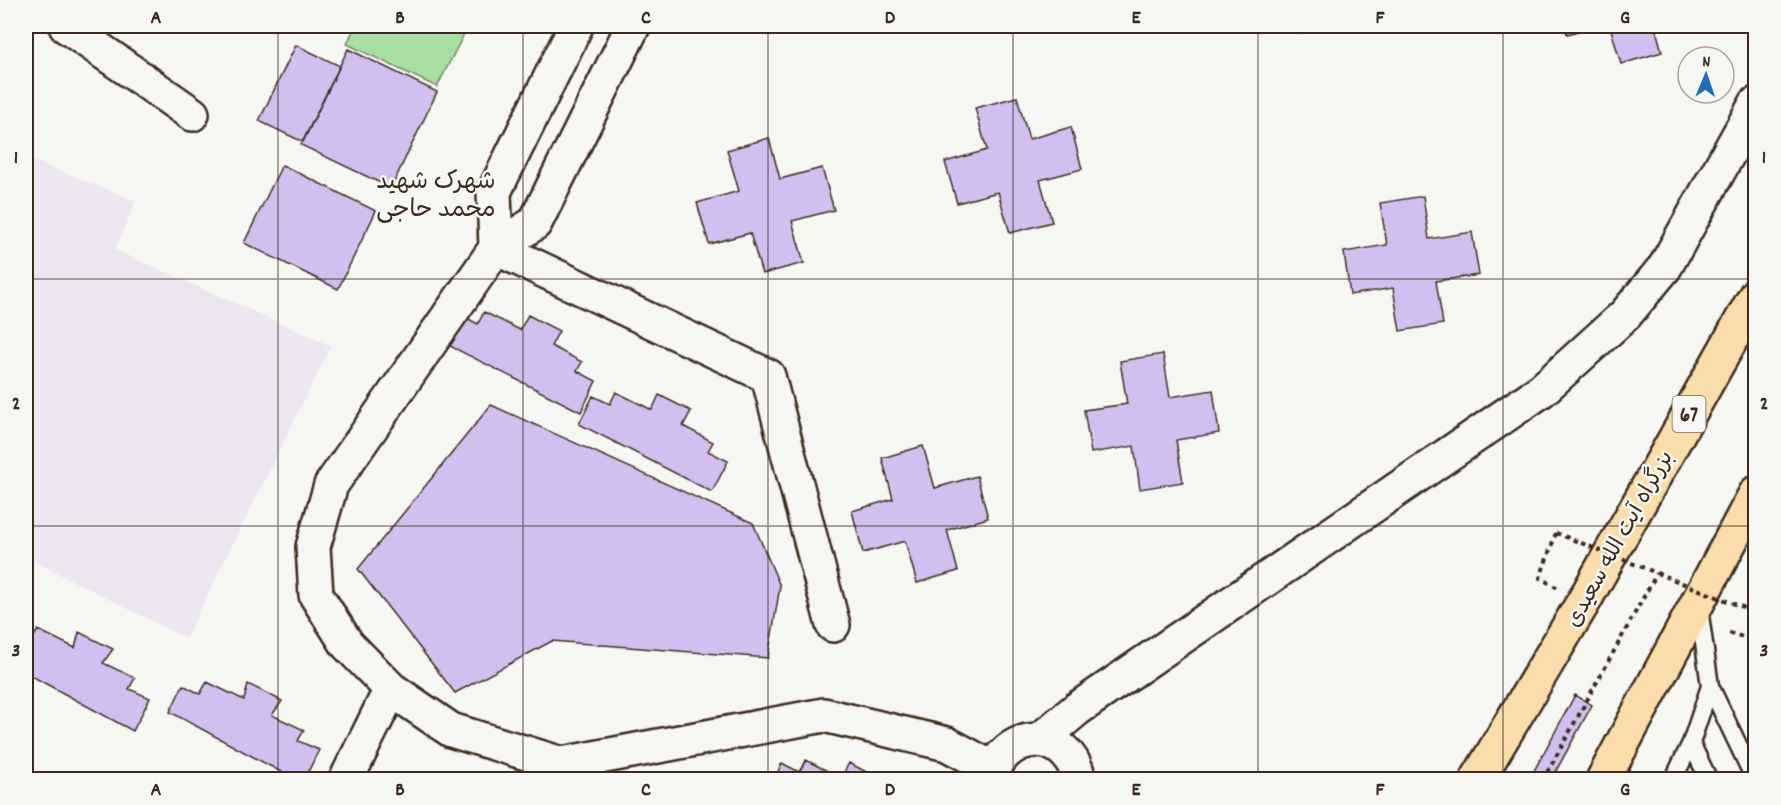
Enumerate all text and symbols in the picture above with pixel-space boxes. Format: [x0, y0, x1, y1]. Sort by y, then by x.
text: A [151, 5, 162, 33]
text: B [395, 5, 405, 33]
text: C [641, 5, 651, 33]
text: D [885, 5, 896, 33]
text: E [1131, 5, 1141, 33]
text: F [1376, 5, 1386, 33]
text: G [1620, 5, 1630, 33]
north arrow [1676, 45, 1736, 105]
text: N [1702, 51, 1711, 74]
text: 1 [14, 145, 18, 173]
text: 1 [1762, 145, 1766, 173]
district label: شهرک شهید محمد حاجی [376, 166, 496, 228]
text: 2 [12, 391, 20, 419]
text: 2 [1760, 391, 1768, 419]
road number: 67 [1672, 396, 1706, 432]
street label: بزرگراه آیت الله سعیدی [1560, 446, 1683, 634]
text: 3 [12, 638, 20, 666]
text: 3 [1760, 638, 1768, 666]
text: A [151, 777, 162, 805]
text: B [395, 777, 405, 805]
text: C [641, 777, 651, 805]
text: D [885, 777, 896, 805]
text: E [1131, 777, 1141, 805]
text: F [1376, 777, 1386, 805]
text: G [1620, 777, 1630, 805]

